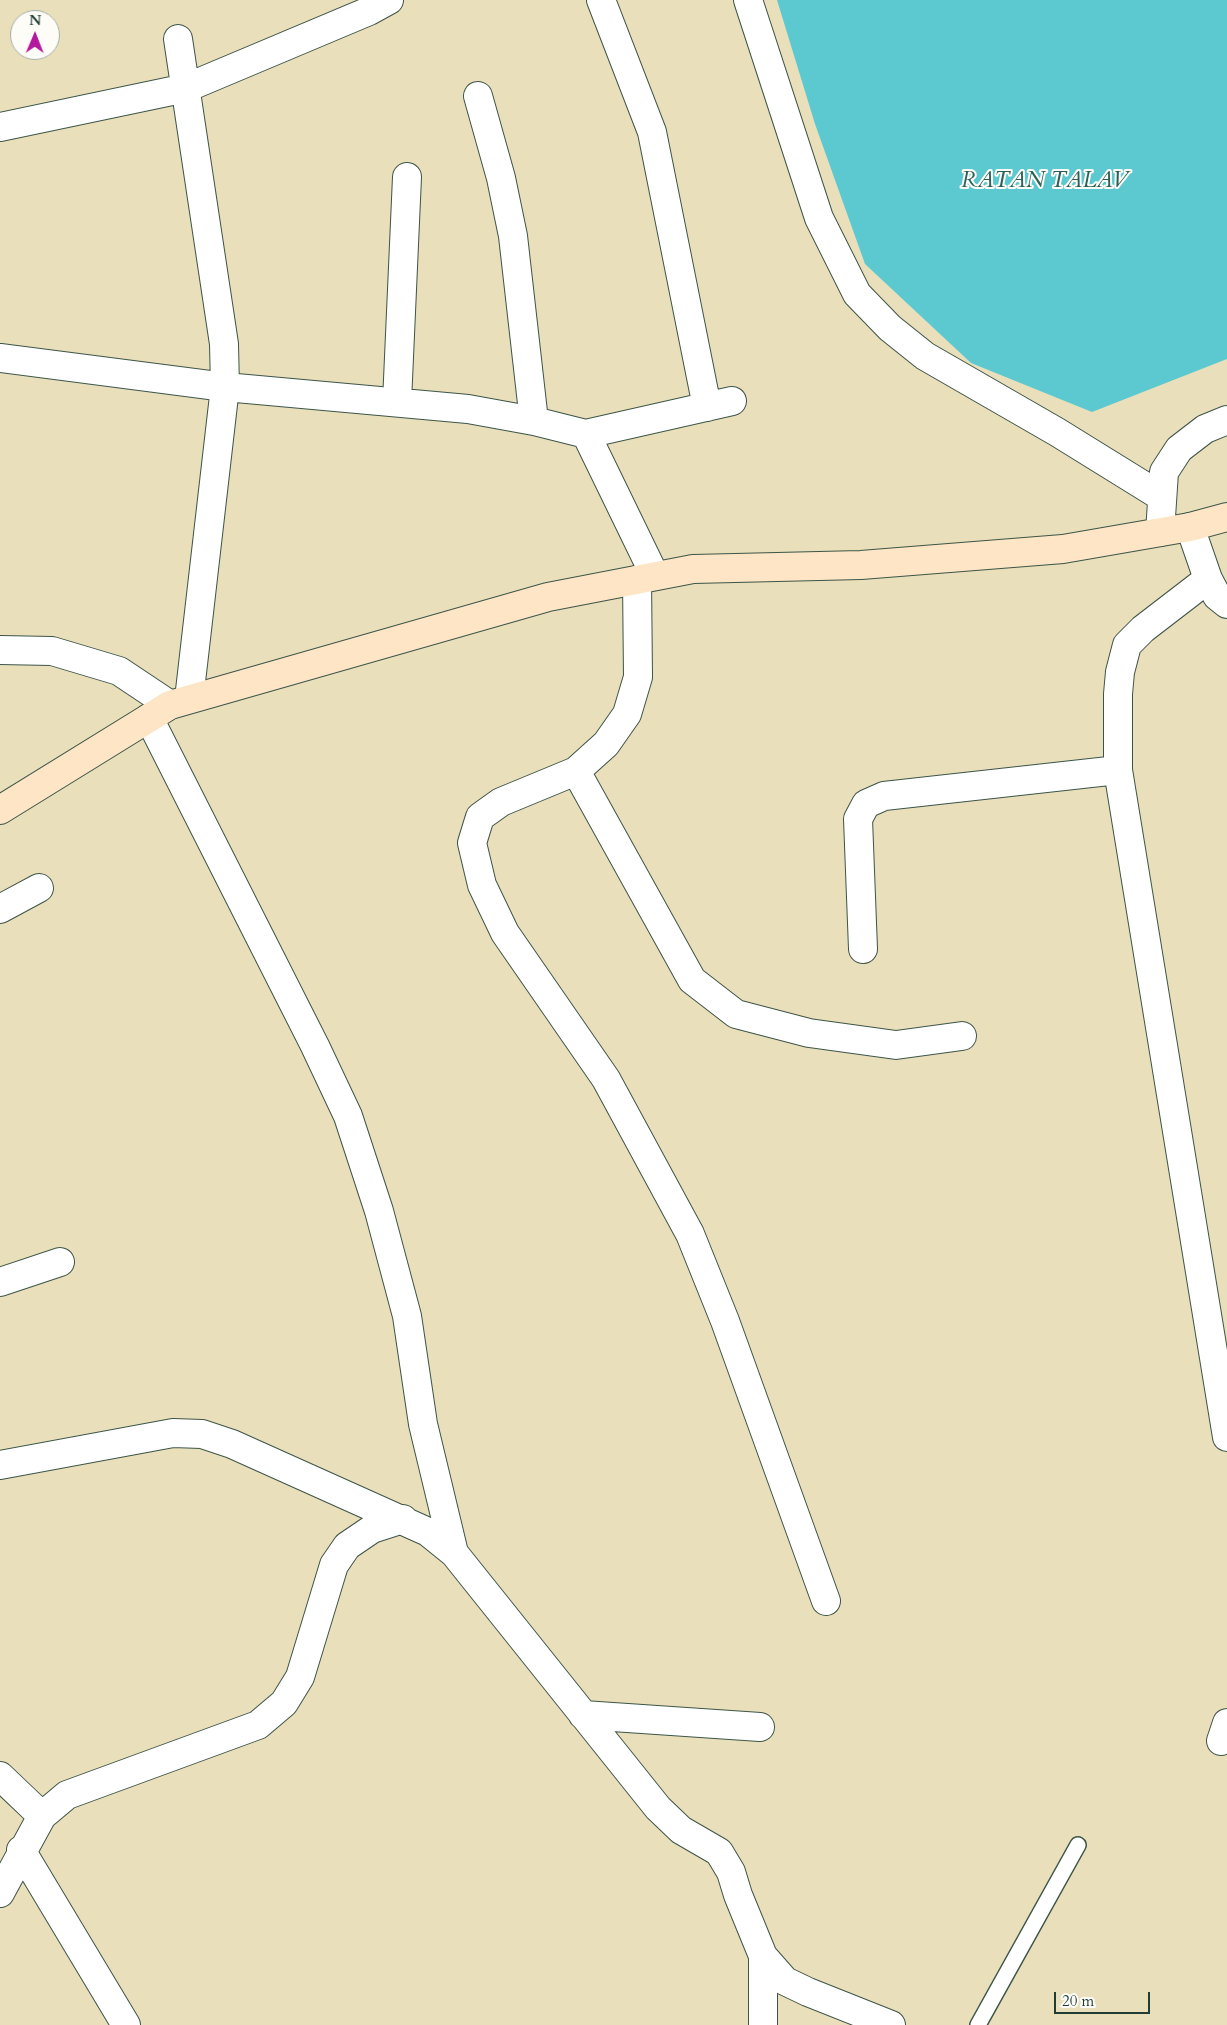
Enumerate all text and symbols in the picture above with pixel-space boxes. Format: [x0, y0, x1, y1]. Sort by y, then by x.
north arrow [10, 10, 60, 60]
text: N [29, 11, 41, 30]
water label: RATAN TALAV [961, 169, 1129, 195]
scale bar [1057, 1982, 1153, 2014]
text: 20 m [1062, 1991, 1094, 2011]

